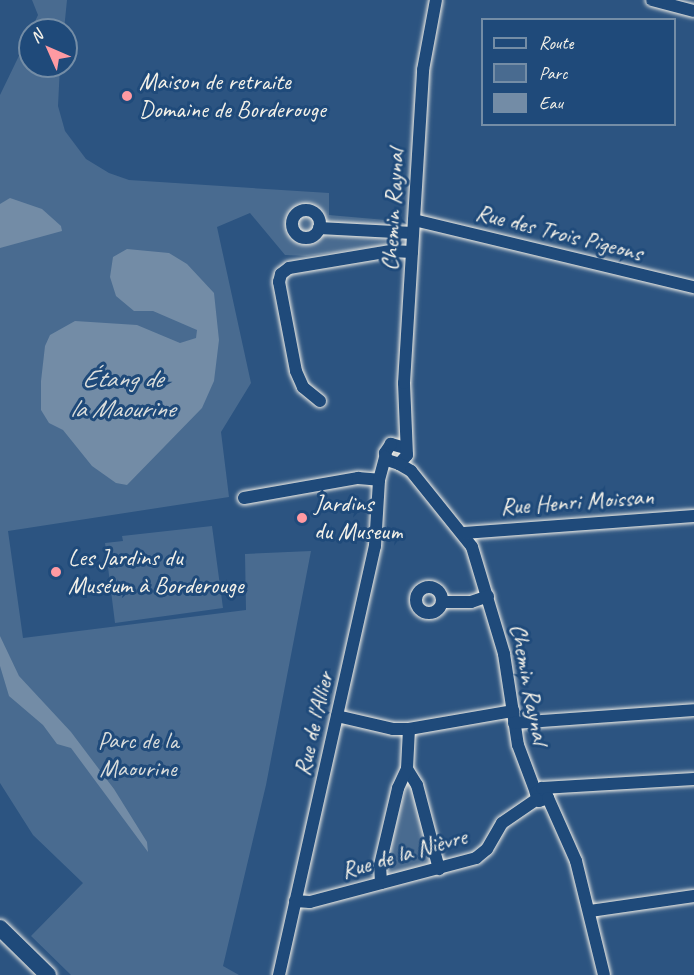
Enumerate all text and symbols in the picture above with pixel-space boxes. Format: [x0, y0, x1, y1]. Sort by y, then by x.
north arrow [18, 18, 78, 78]
legend [481, 18, 676, 126]
text: N [26, 26, 47, 47]
text: Route [539, 32, 573, 54]
text: Parc [539, 62, 567, 84]
place label: Maison de retraite Domaine de Borderouge [139, 68, 326, 124]
marker: Maison de retraite Domaine de Borderouge [120, 89, 134, 103]
text: Eau [539, 92, 563, 114]
street label: Chemin Raynal [375, 149, 411, 271]
street label: Rue des Trois Pigeons [473, 198, 645, 268]
water label: Étang de la Maourine [69, 363, 175, 424]
street label: Rue Henri Moissan [500, 482, 654, 522]
place label: Jardins du Museum [314, 490, 403, 546]
marker: Jardins du Museum [295, 511, 309, 525]
place label: Les Jardins du Muséum à Borderouge [68, 544, 243, 600]
marker: Les Jardins du Muséum à Borderouge [49, 565, 63, 579]
street label: Chemin Raynal [503, 622, 555, 746]
street label: Rue de l'Allier [288, 669, 340, 779]
park label: Parc de la Maourine [97, 727, 179, 783]
street label: Rue de la Nièvre [338, 822, 470, 886]

